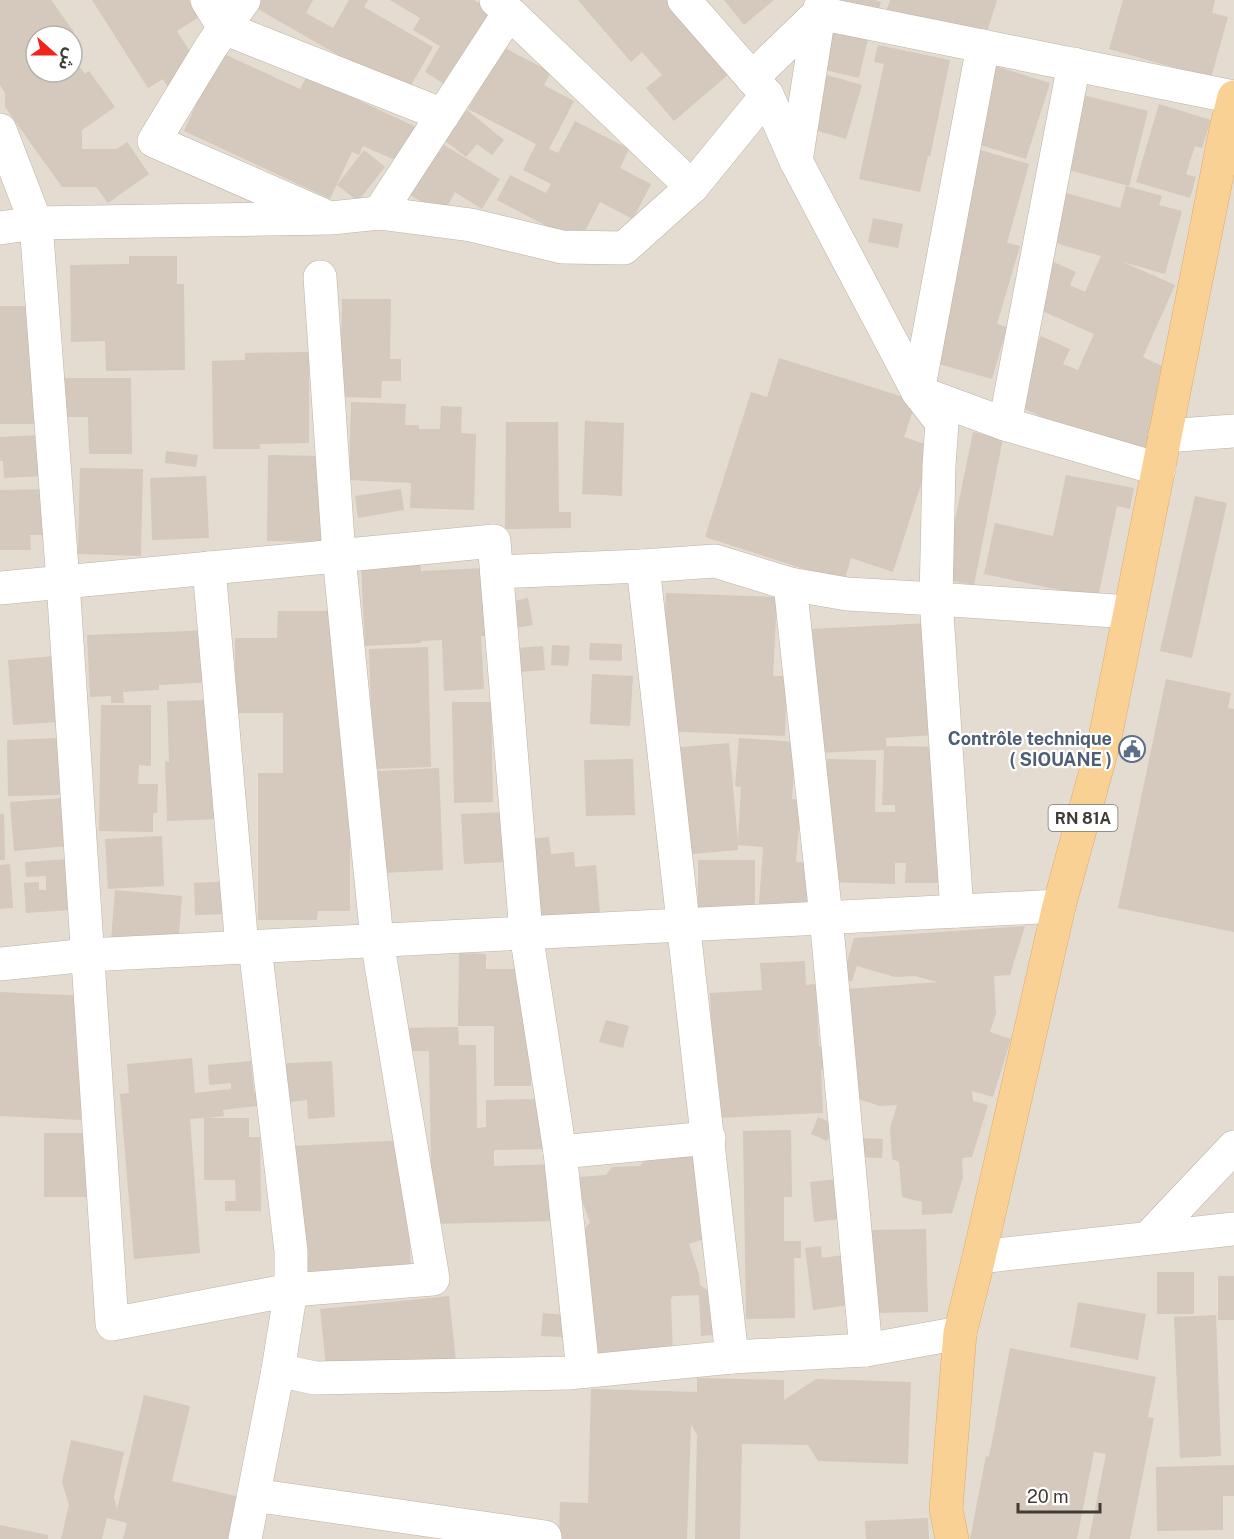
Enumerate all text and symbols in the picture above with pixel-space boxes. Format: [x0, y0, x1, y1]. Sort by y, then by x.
north arrow [24, 24, 84, 84]
text: ش [55, 46, 80, 73]
place label: Contrôle technique ( SIOUANE ) [948, 728, 1112, 770]
public building icon: Contrôle technique ( SIOUANE ) [1117, 734, 1147, 764]
road number: RN 81A [1048, 805, 1118, 831]
scale bar [1018, 1476, 1100, 1514]
text: 20 m [1027, 1486, 1069, 1507]

